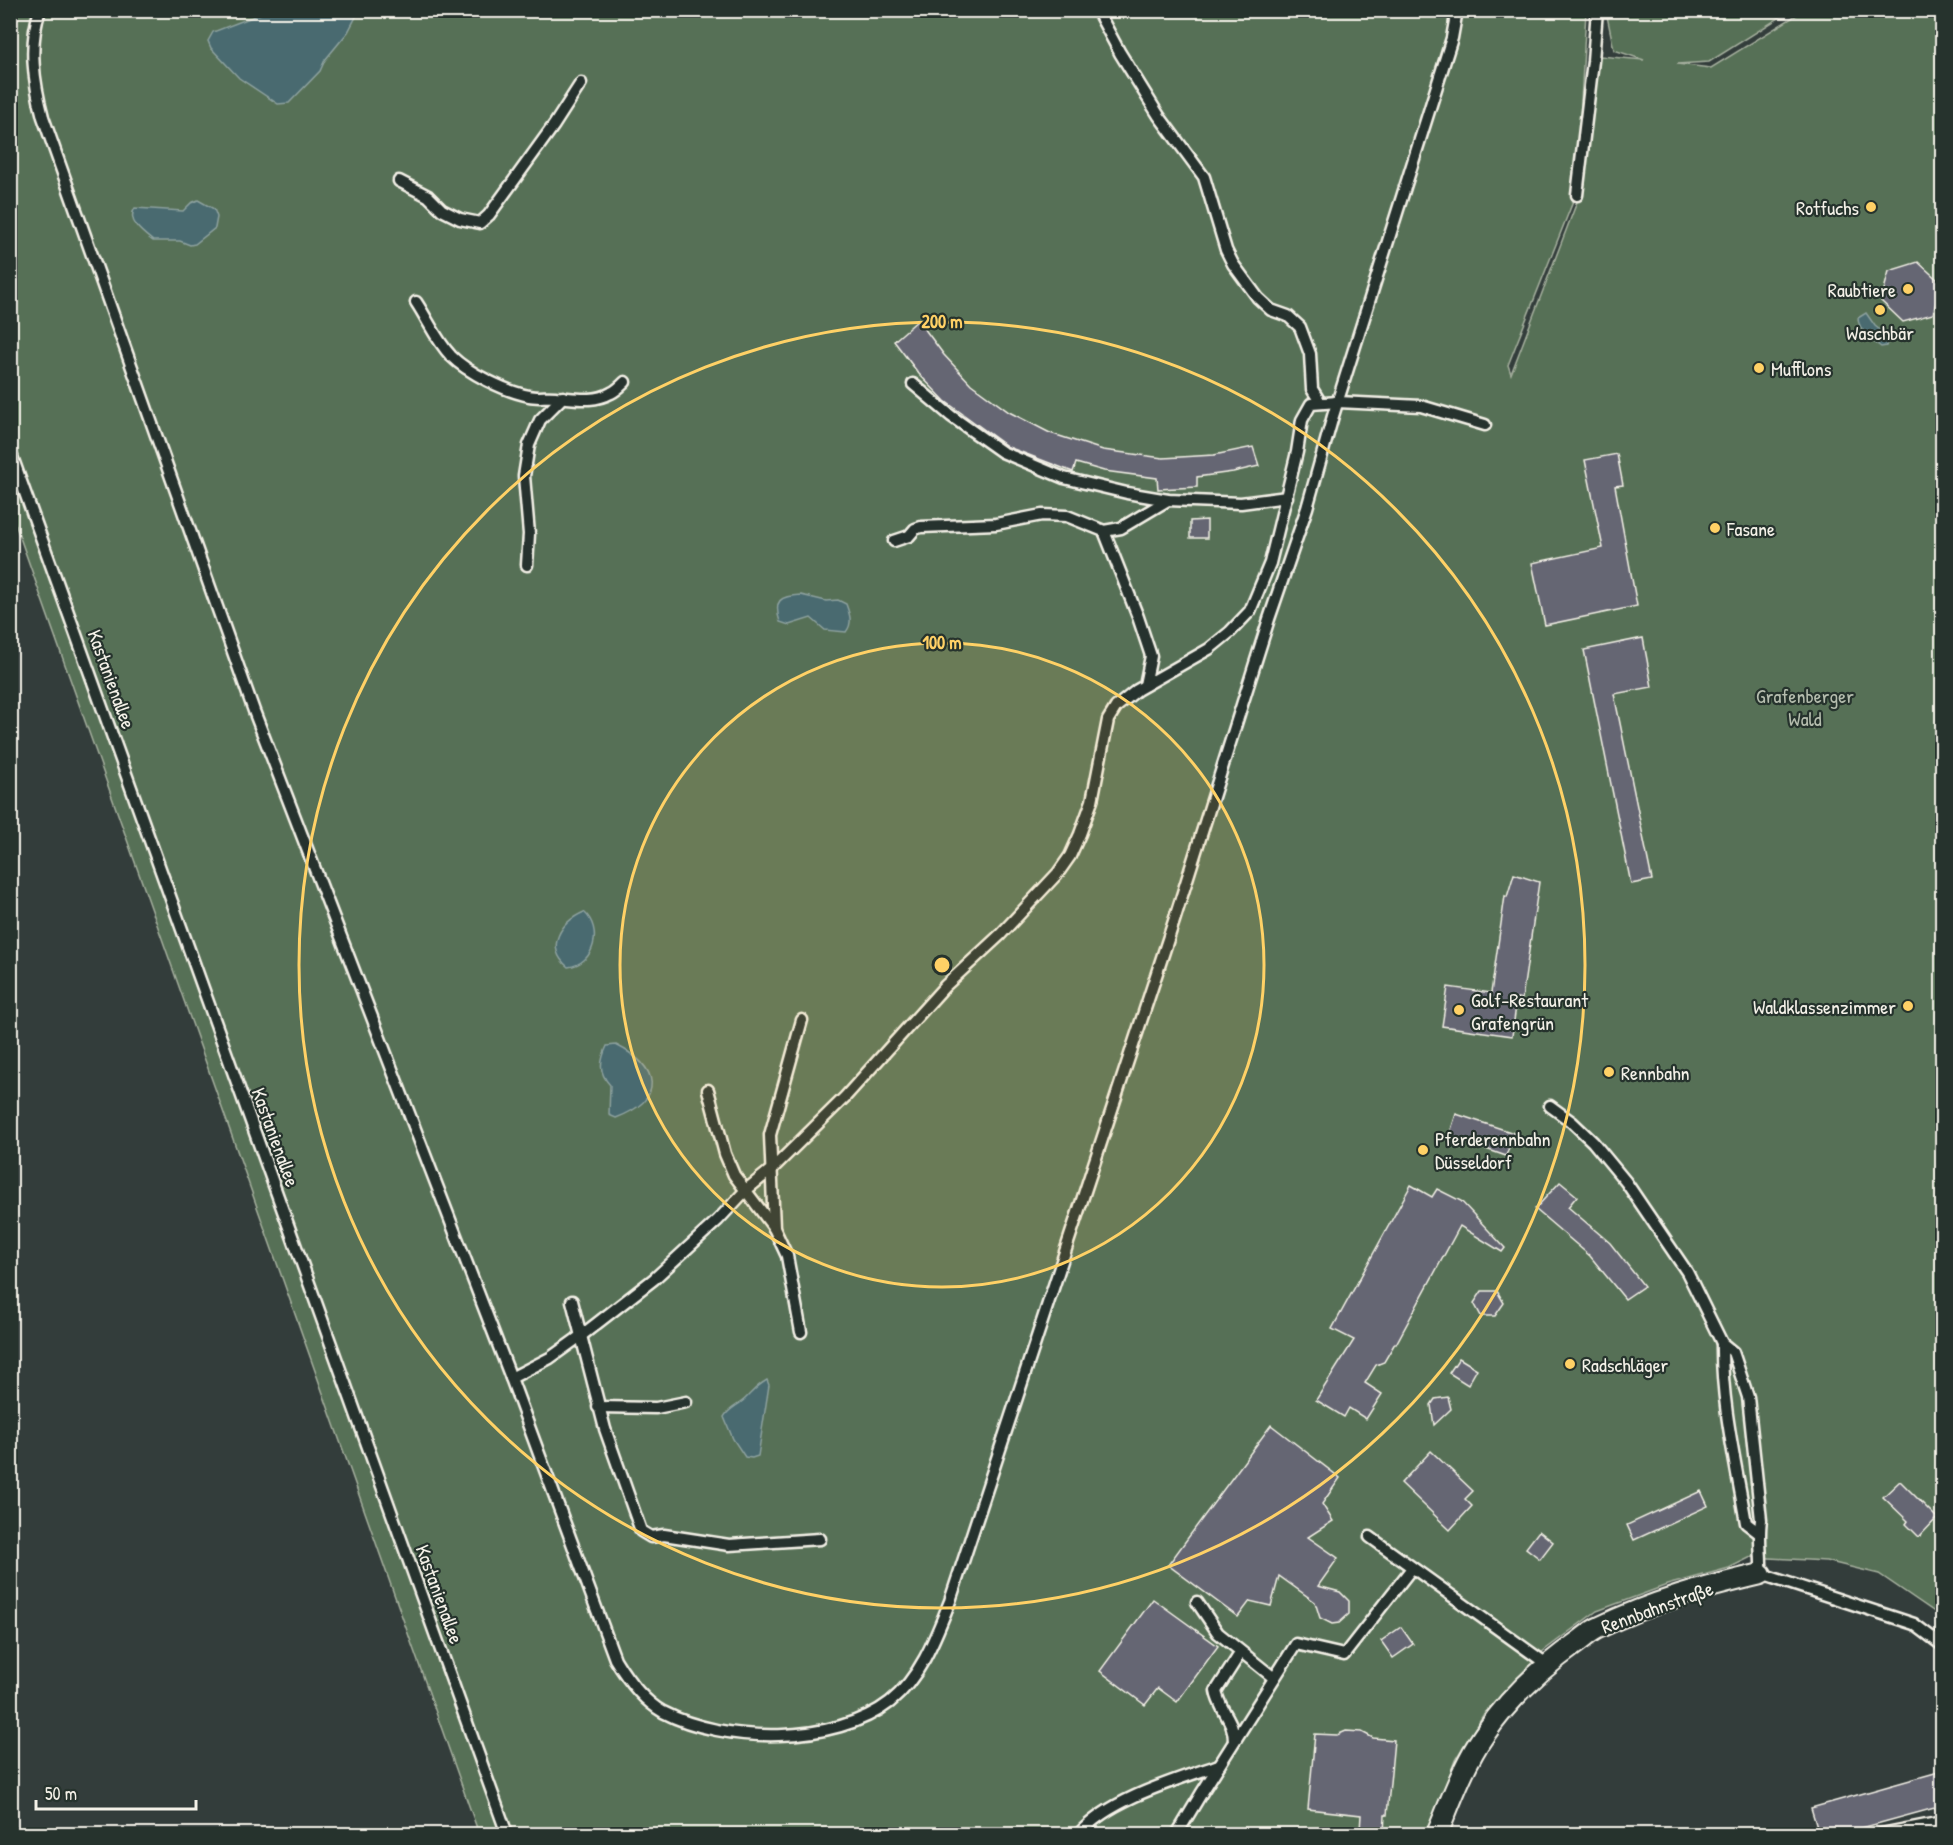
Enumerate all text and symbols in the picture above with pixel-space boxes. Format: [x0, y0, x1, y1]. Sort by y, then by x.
place label: Rotfuchs [1796, 194, 1859, 221]
marker: Rotfuchs [1864, 200, 1878, 214]
place label: Raubtiere [1828, 276, 1896, 303]
marker: Raubtiere [1901, 282, 1915, 296]
marker: Waschbär [1873, 303, 1887, 317]
text: 200 m [922, 309, 962, 334]
place label: Waschbär [1846, 319, 1914, 346]
place label: Mufflons [1771, 355, 1832, 382]
marker: Mufflons [1752, 361, 1766, 375]
place label: Fasane [1726, 515, 1775, 542]
marker: Fasane [1708, 521, 1722, 535]
street label: Kastanienallee [82, 626, 142, 732]
text: 100 m [922, 630, 962, 655]
park label: Grafenberger Wald [1756, 682, 1854, 732]
centre of rings [932, 955, 952, 975]
place label: Golf-Restaurant Grafengrün [1471, 986, 1589, 1036]
place label: Waldklassenzimmer [1753, 993, 1896, 1020]
marker: Waldklassenzimmer [1901, 999, 1915, 1013]
marker: Golf-Restaurant Grafengrün [1452, 1003, 1466, 1017]
place label: Rennbahn [1621, 1059, 1690, 1086]
marker: Rennbahn [1602, 1065, 1616, 1079]
street label: Kastanienallee [246, 1084, 306, 1190]
place label: Pferderennbahn Düsseldorf [1435, 1125, 1550, 1175]
marker: Pferderennbahn Düsseldorf [1416, 1143, 1430, 1157]
place label: Radschläger [1582, 1351, 1669, 1378]
marker: Radschläger [1563, 1357, 1577, 1371]
street label: Kastanienallee [410, 1541, 470, 1647]
street label: Rennbahnstraße [1597, 1574, 1717, 1640]
scale bar [36, 1773, 196, 1811]
text: 50 m [45, 1781, 77, 1806]

